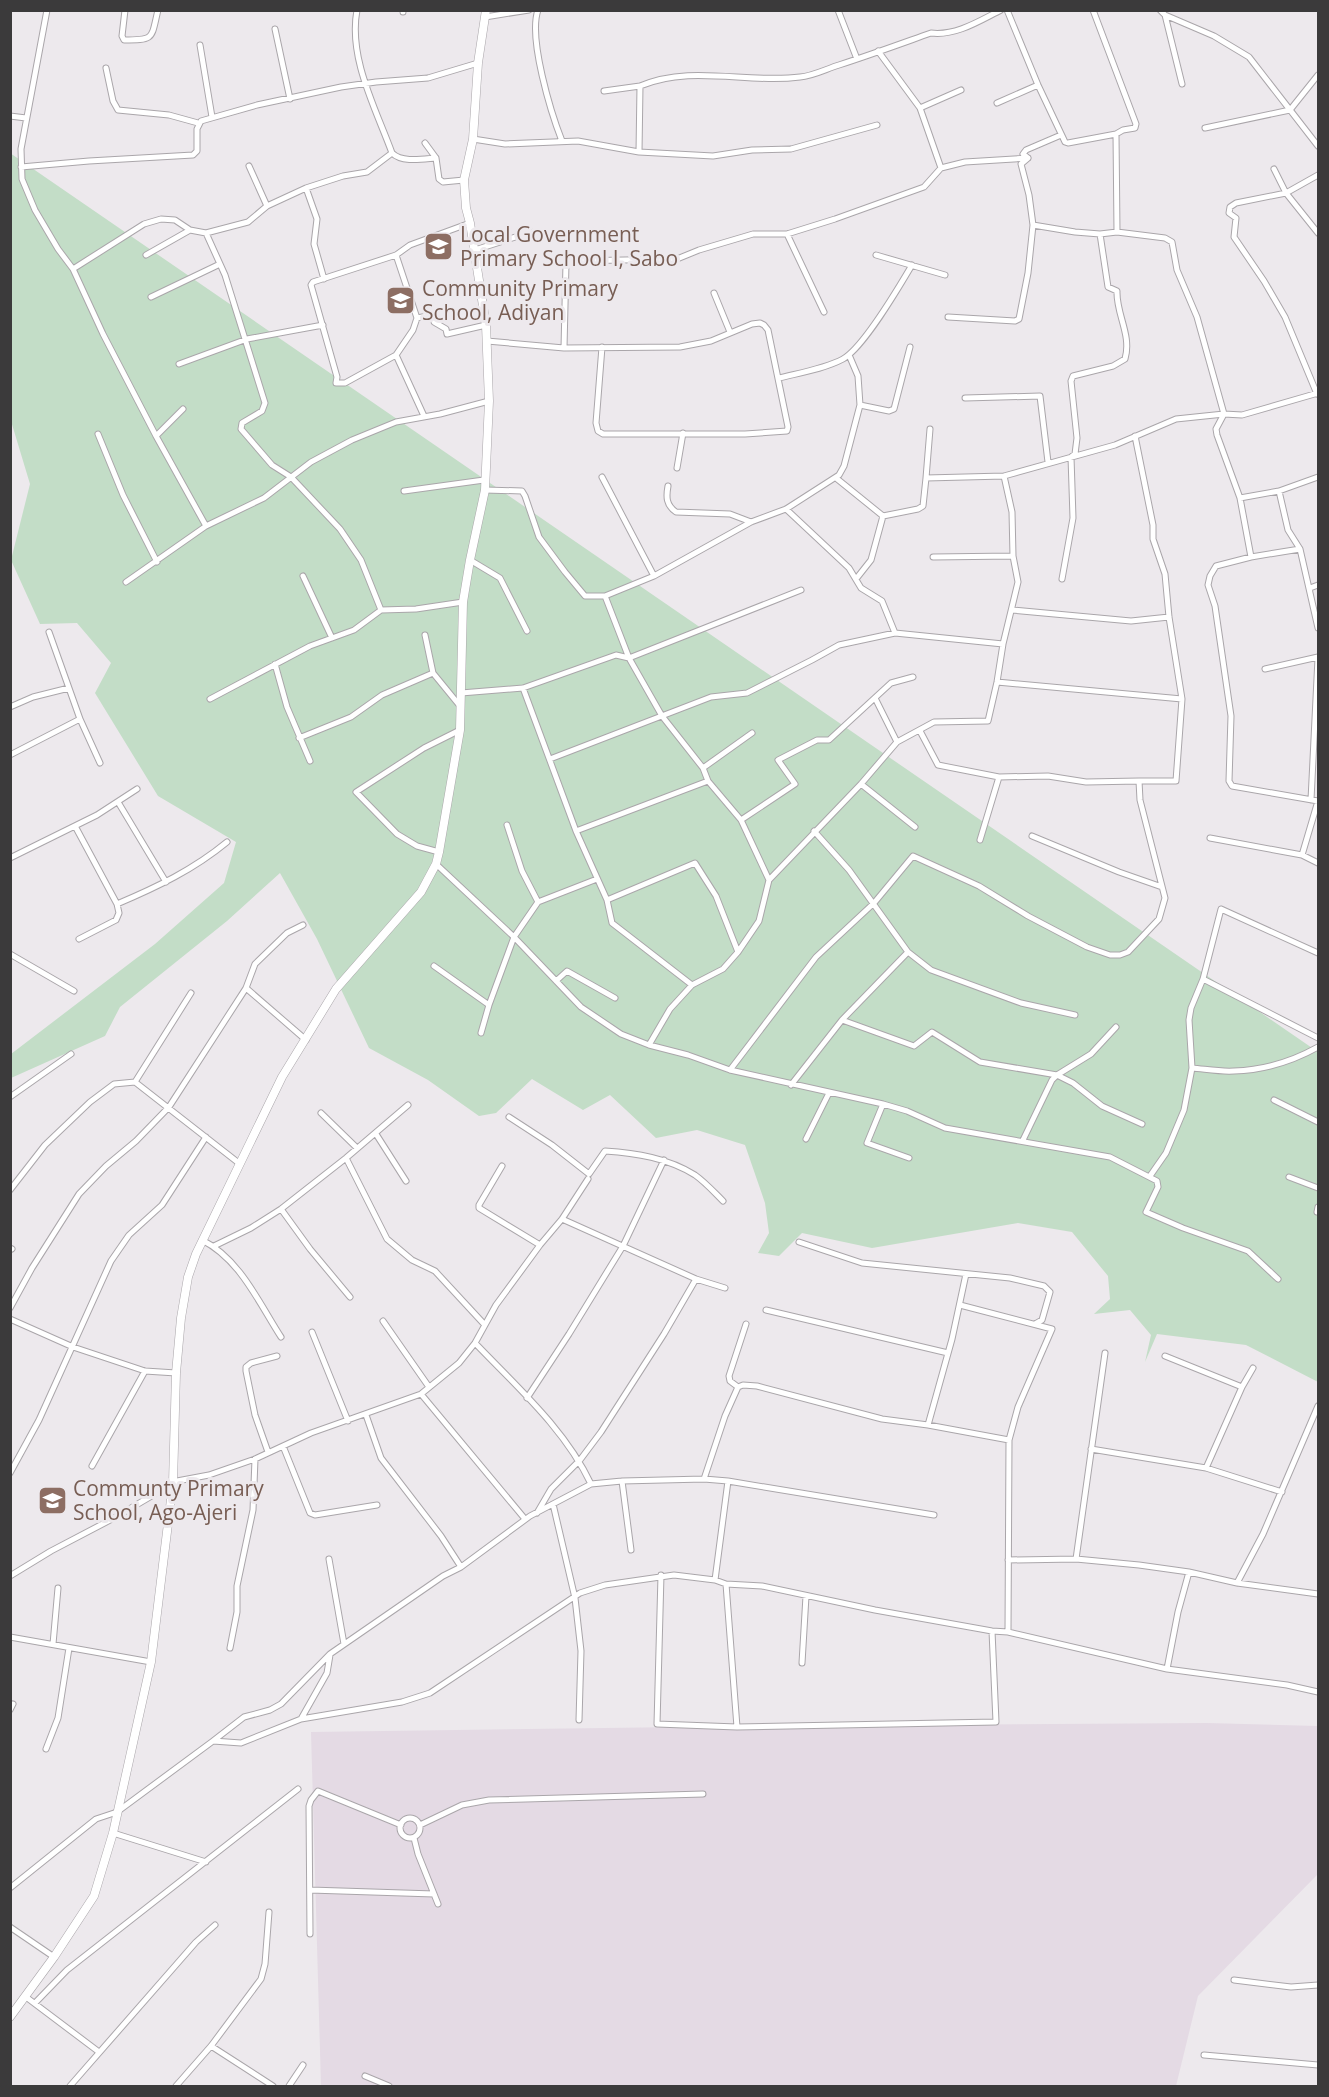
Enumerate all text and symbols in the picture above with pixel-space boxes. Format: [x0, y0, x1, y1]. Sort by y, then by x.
place label: Local Government Primary School I, Sabo [460, 220, 678, 272]
school or university icon: Local Government Primary School I, Sabo [423, 230, 455, 262]
place label: Community Primary School, Adiyan [422, 274, 618, 326]
school or university icon: Community Primary School, Adiyan [385, 284, 417, 316]
place label: Communty Primary School, Ago-Ajeri [73, 1474, 264, 1526]
school or university icon: Communty Primary School, Ago-Ajeri [36, 1484, 68, 1516]

